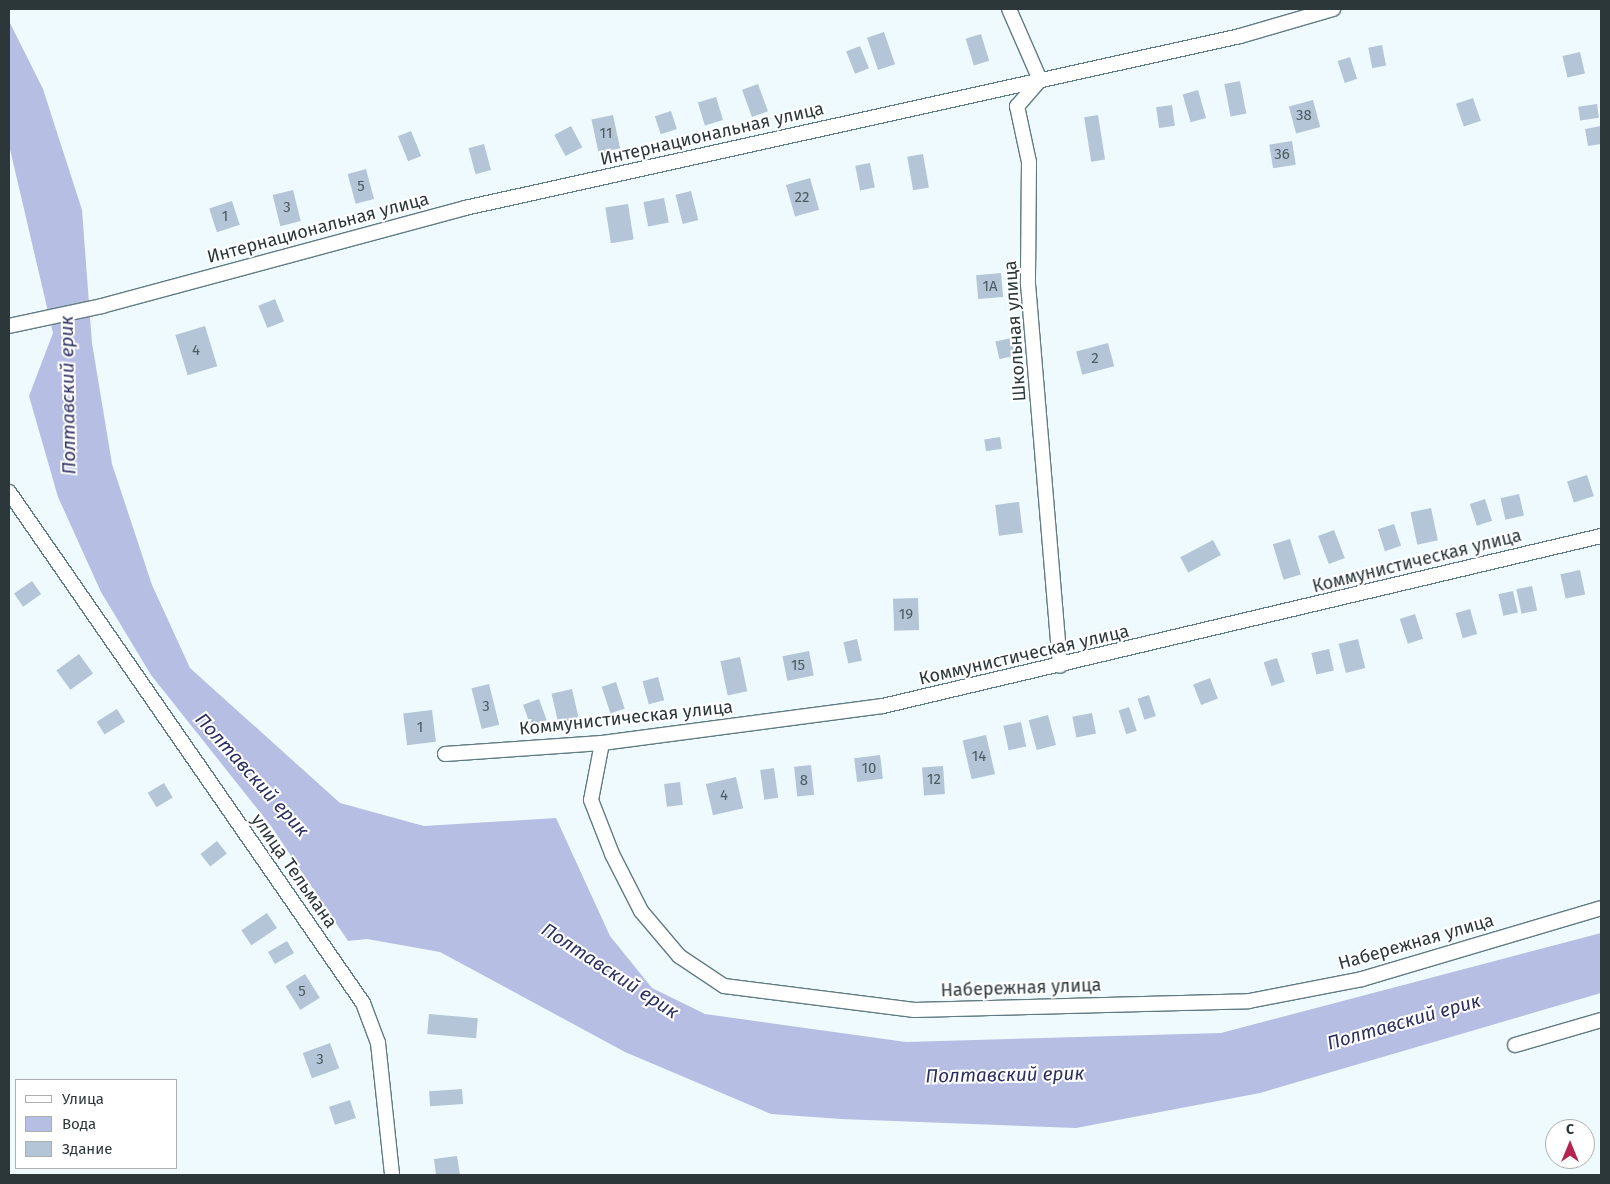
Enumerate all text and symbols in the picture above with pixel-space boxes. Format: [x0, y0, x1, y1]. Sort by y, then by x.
street label: Интернациональная улица [598, 98, 826, 170]
house number: 38 [1296, 107, 1312, 125]
house number: 11 [600, 125, 612, 143]
house number: 36 [1274, 146, 1290, 164]
house number: 5 [357, 178, 365, 196]
street label: Интернациональная улица [205, 188, 431, 268]
house number: 22 [795, 189, 809, 207]
house number: 3 [283, 199, 291, 217]
house number: 1 [222, 208, 228, 226]
street label: Школьная улица [999, 260, 1031, 402]
house number: 1А [982, 278, 998, 296]
water label: Полтавский ерик [55, 315, 81, 475]
house number: 4 [192, 342, 200, 360]
house number: 2 [1091, 350, 1099, 368]
street label: Коммунистическая улица [1310, 525, 1524, 597]
house number: 19 [899, 606, 913, 624]
street label: Коммунистическая улица [917, 620, 1131, 690]
house number: 15 [791, 657, 805, 675]
street label: Коммунистическая улица [518, 696, 734, 740]
house number: 3 [482, 698, 490, 716]
water label: Полтавский ерик [190, 708, 314, 842]
house number: 1 [417, 719, 423, 737]
house number: 14 [972, 748, 986, 766]
house number: 10 [862, 760, 876, 778]
house number: 12 [927, 771, 941, 789]
house number: 8 [800, 772, 808, 790]
house number: 4 [720, 787, 728, 805]
street label: улица Тельмана [246, 810, 342, 932]
street label: Набережная улица [1336, 909, 1496, 975]
water label: Полтавский ерик [537, 918, 683, 1024]
street label: Набережная улица [940, 974, 1102, 1002]
house number: 5 [298, 983, 306, 1001]
water label: Полтавский ерик [1324, 989, 1484, 1055]
house number: 3 [316, 1051, 324, 1069]
water label: Полтавский ерик [925, 1062, 1085, 1088]
legend [15, 1079, 178, 1169]
text: Улица [62, 1090, 104, 1108]
text: Вода [62, 1115, 96, 1133]
north arrow [1545, 1119, 1595, 1169]
text: С [1566, 1121, 1574, 1138]
text: Здание [62, 1140, 112, 1158]

